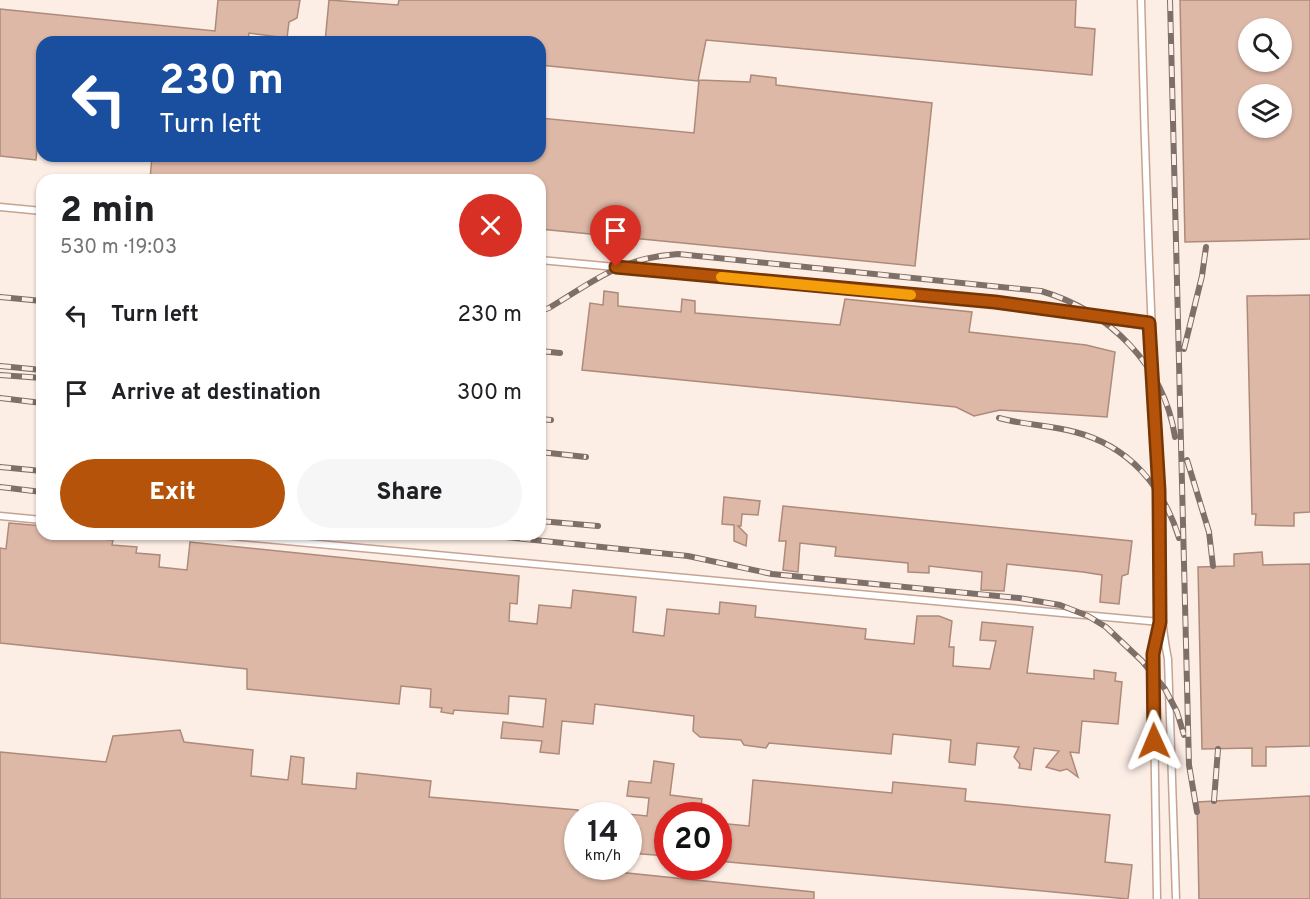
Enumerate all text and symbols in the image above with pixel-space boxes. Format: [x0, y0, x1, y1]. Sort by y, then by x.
map controls [1238, 18, 1292, 138]
button: search [1238, 18, 1292, 72]
text: 230 m [159, 56, 284, 109]
icon: left [60, 60, 138, 138]
button: layers [1238, 84, 1292, 138]
text: Turn left [159, 108, 261, 142]
text: 2 min [60, 189, 155, 235]
button: close [459, 194, 522, 257]
pin [590, 205, 641, 267]
icon: arrive [599, 214, 632, 247]
text: 530 m · 19:03 [60, 235, 177, 261]
icon: left [60, 299, 93, 332]
text: Turn left [111, 302, 199, 329]
text: 230 m [458, 302, 522, 329]
icon: arrive [60, 377, 93, 410]
text: Arrive at destination [111, 380, 321, 407]
text: 300 m [457, 380, 522, 407]
button: Exit [60, 459, 285, 528]
button: Share [297, 459, 522, 528]
position arrow [1122, 709, 1186, 773]
speed limit sign: 20 [654, 802, 732, 880]
text: 14 [587, 815, 619, 852]
text: km/h [585, 847, 621, 866]

